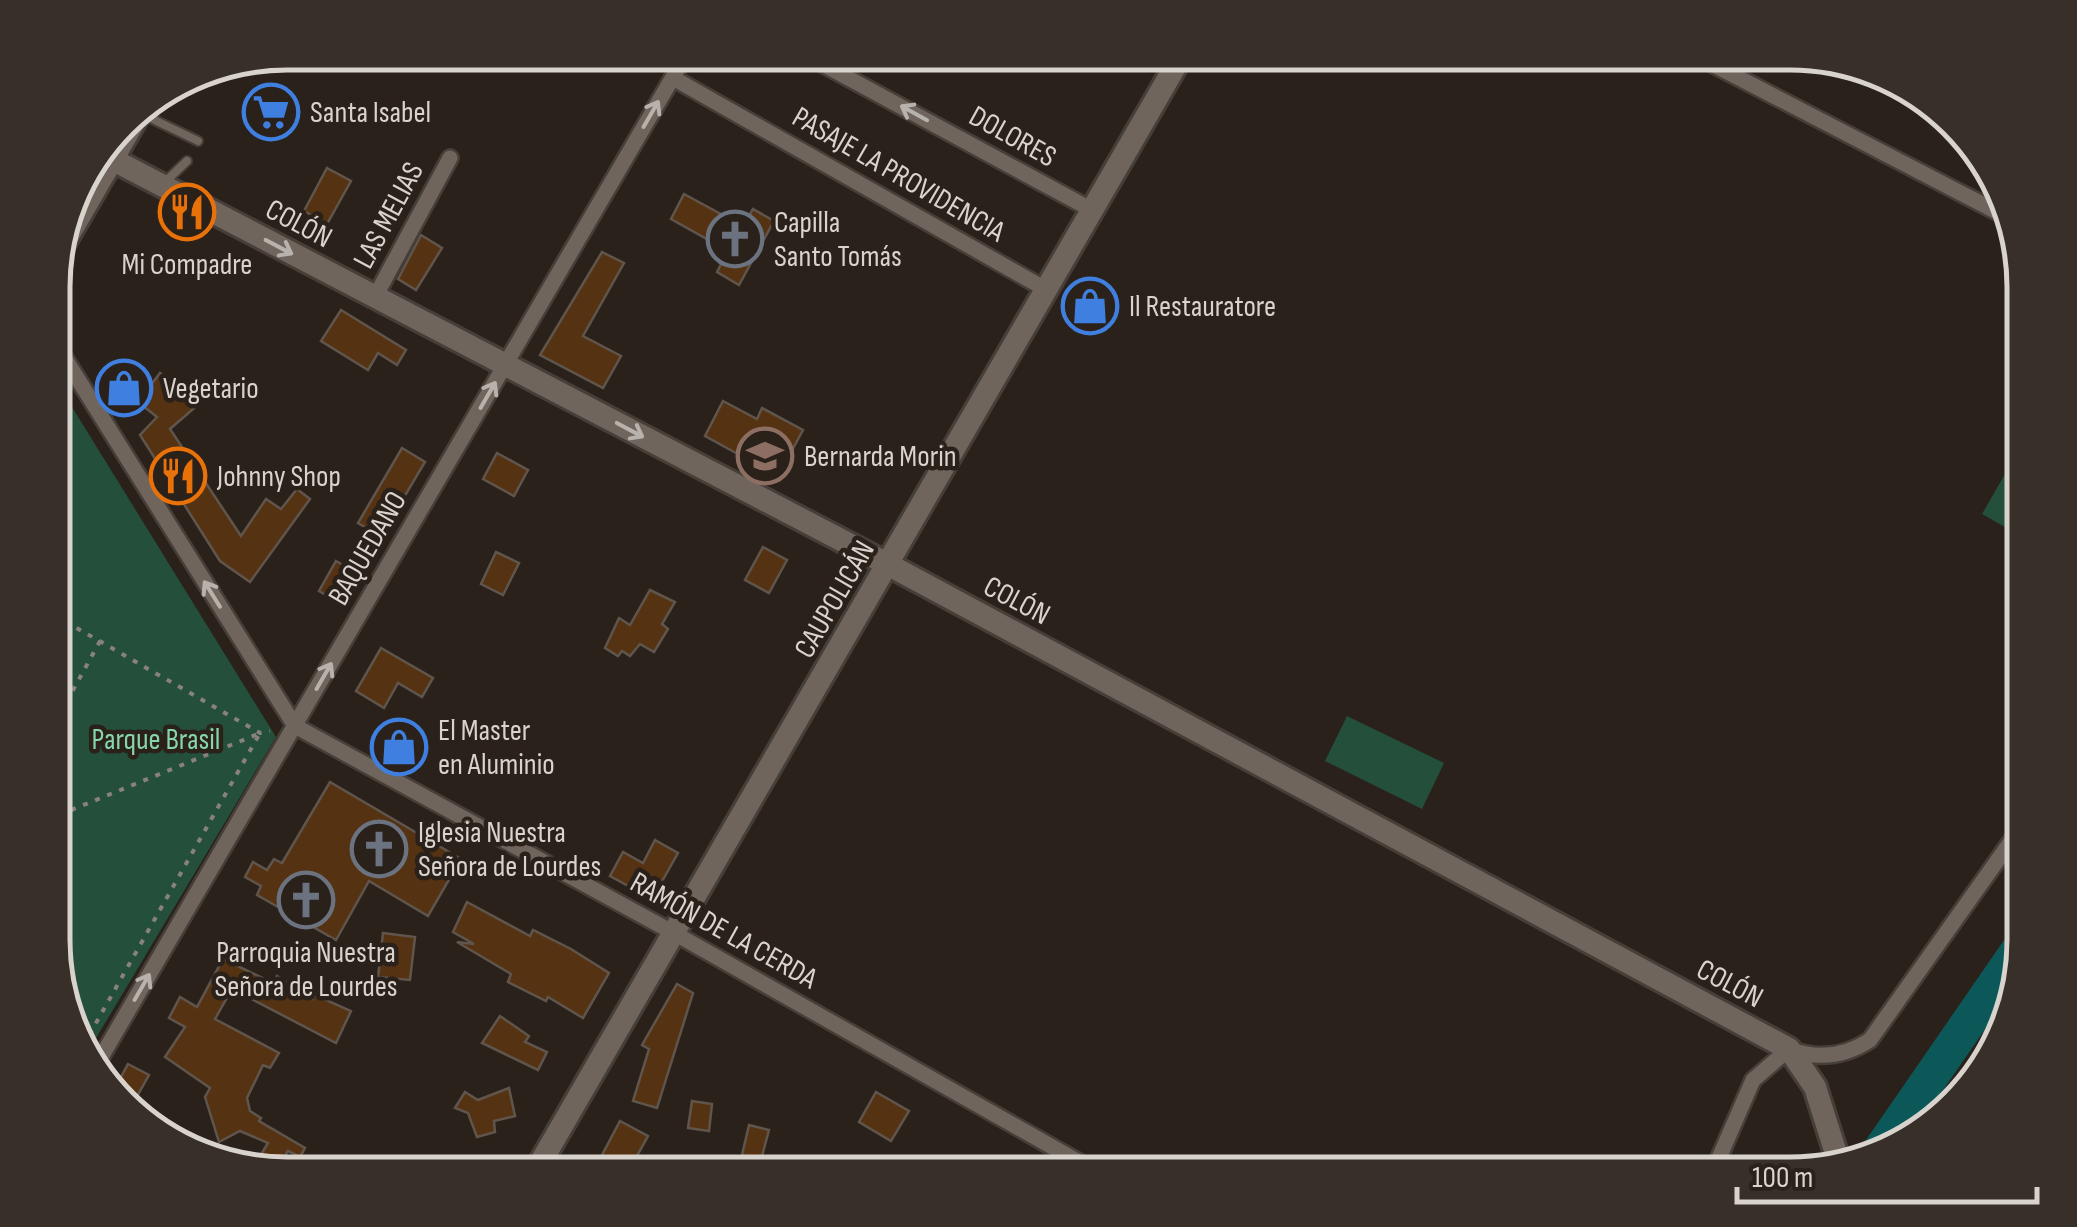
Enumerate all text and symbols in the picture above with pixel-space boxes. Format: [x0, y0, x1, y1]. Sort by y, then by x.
supermarket icon: Santa Isabel [241, 82, 301, 142]
place label: Santa Isabel [310, 95, 431, 131]
street label: DOLORES [963, 98, 1062, 175]
street label: PASAJE LA PROVIDENCIA [786, 99, 1011, 250]
one-way arrow [641, 100, 661, 129]
one-way arrow [900, 103, 929, 123]
street label: LAS MELIAS [346, 156, 432, 275]
restaurant icon: Mi Compadre [157, 182, 217, 242]
street label: COLÓN [259, 192, 338, 256]
place label: Capilla Santo Tomás [774, 205, 902, 275]
church icon: Capilla Santo Tomás [705, 209, 765, 269]
one-way arrow [264, 238, 294, 257]
place label: Mi Compadre [122, 247, 252, 283]
shop icon: Il Restauratore [1060, 276, 1120, 336]
place label: Il Restauratore [1129, 289, 1276, 325]
shop icon: Vegetario [94, 358, 154, 418]
place label: Vegetario [163, 371, 259, 407]
one-way arrow [478, 382, 498, 410]
one-way arrow [614, 421, 644, 440]
school or university icon: Bernarda Morin [735, 426, 795, 486]
place label: Bernarda Morin [804, 439, 957, 475]
restaurant icon: Johnny Shop [148, 446, 208, 506]
place label: Johnny Shop [216, 459, 341, 495]
street label: BAQUEDANO [321, 485, 415, 612]
street label: CAUPOLICÁN [787, 534, 883, 665]
street label: COLÓN [977, 569, 1056, 633]
one-way arrow [202, 580, 223, 609]
one-way arrow [314, 662, 334, 691]
place label: El Master en Aluminio [438, 713, 555, 783]
shop icon: El Master en Aluminio [369, 717, 429, 777]
park label: Parque Brasil [92, 722, 220, 758]
place label: Iglesia Nuestra Señora de Lourdes [418, 815, 601, 885]
church icon: Iglesia Nuestra Señora de Lourdes [349, 819, 409, 879]
street label: RAMÓN DE LA CERDA [624, 865, 823, 997]
church icon: Parroquia Nuestra Señora de Lourdes [276, 870, 336, 930]
place label: Parroquia Nuestra Señora de Lourdes [214, 935, 398, 1005]
street label: COLÓN [1690, 952, 1769, 1016]
one-way arrow [133, 973, 153, 1002]
scale bar [1737, 1142, 2037, 1204]
text: 100 m [1752, 1160, 1813, 1196]

